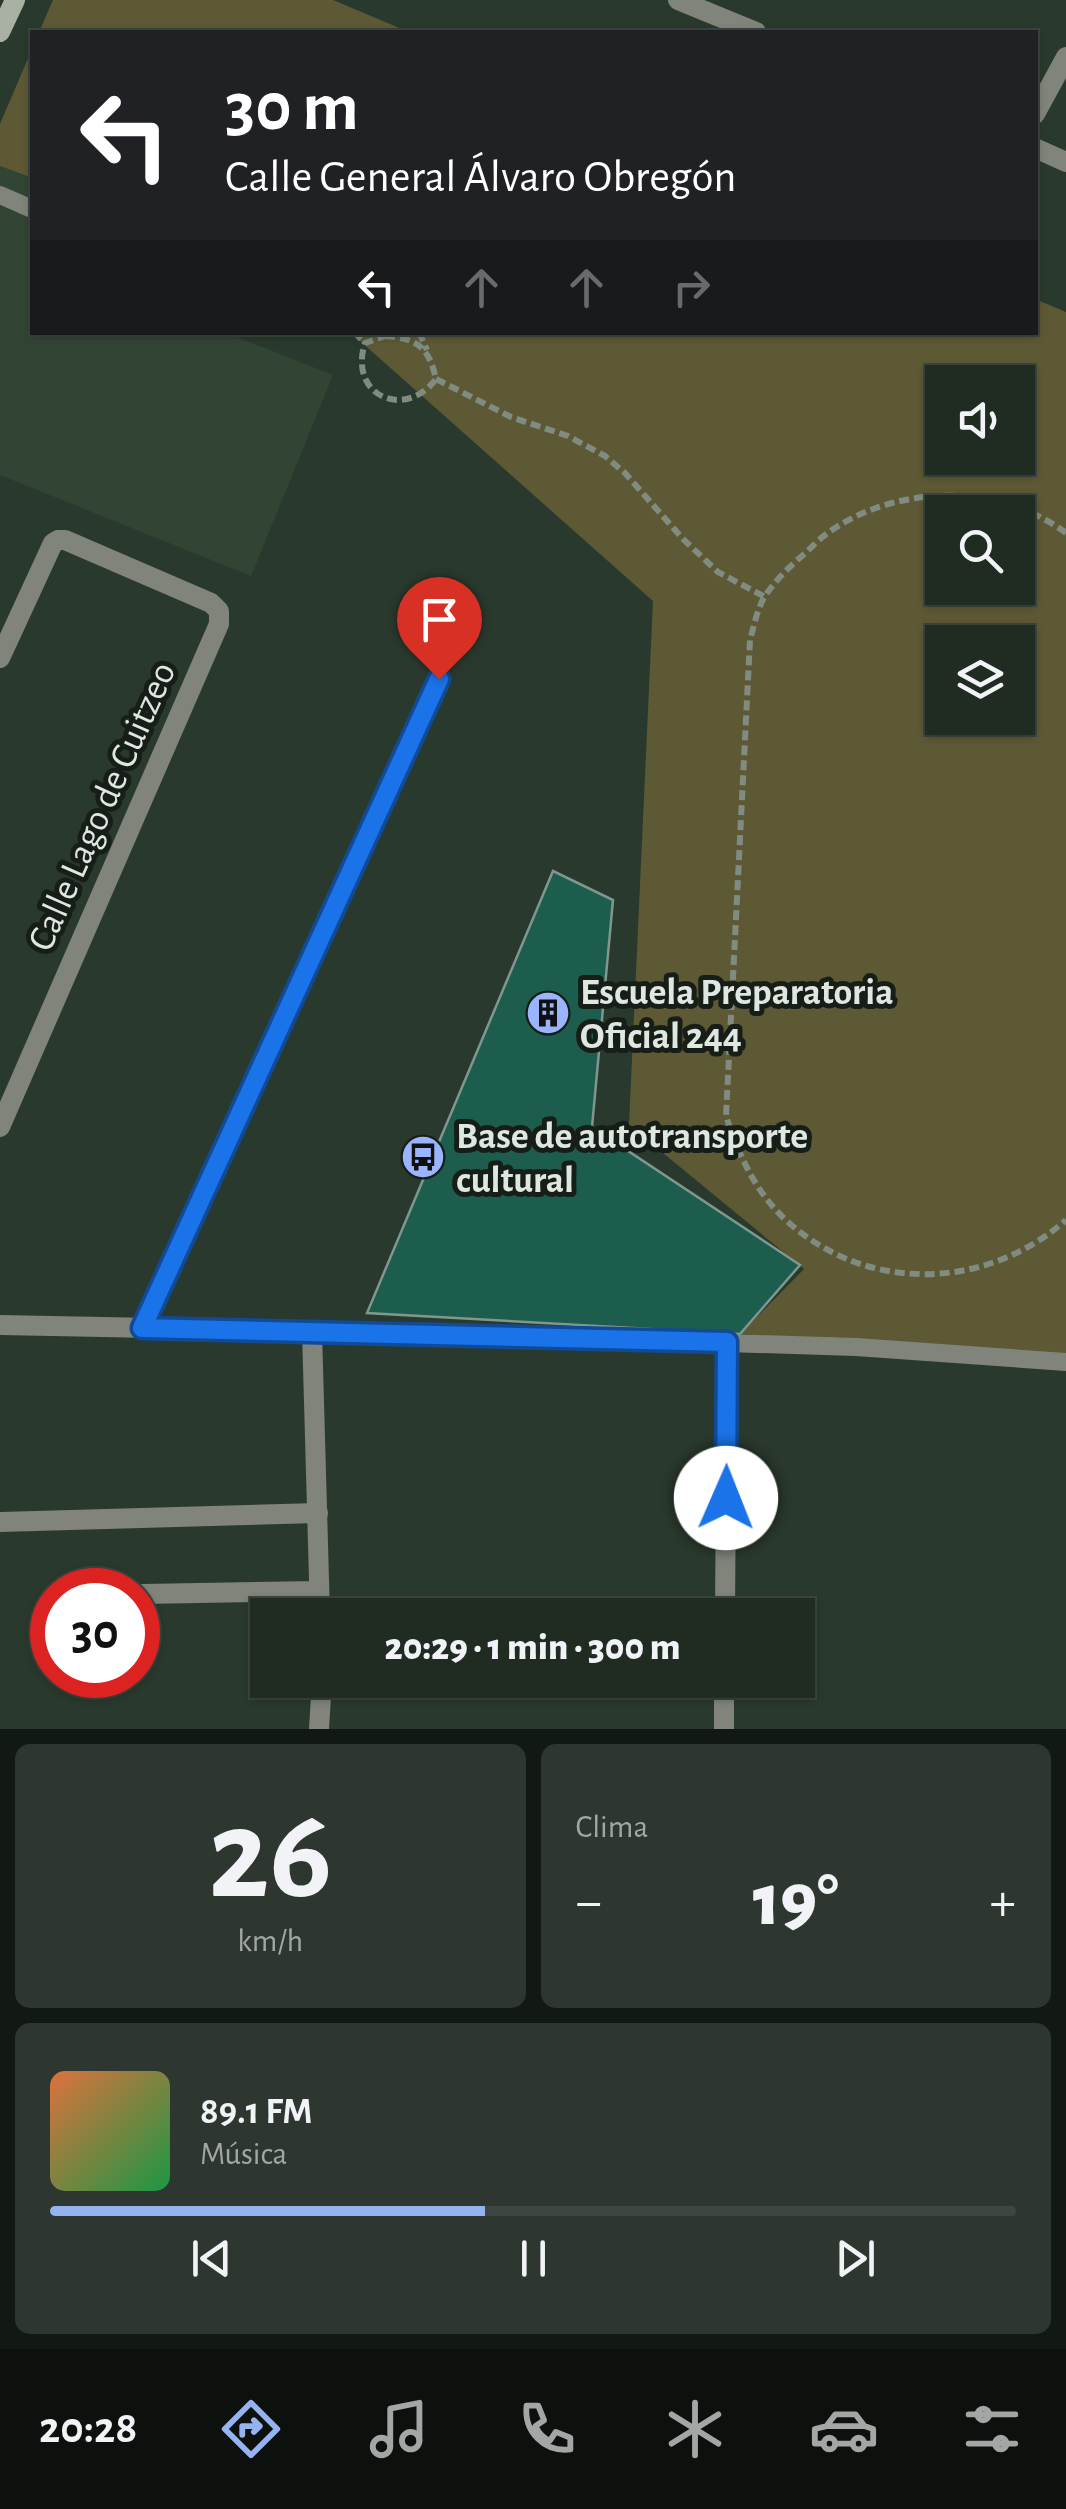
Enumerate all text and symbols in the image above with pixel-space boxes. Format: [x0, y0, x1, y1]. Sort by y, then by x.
icon: left [60, 70, 190, 200]
text: 30 m [225, 73, 359, 143]
text: Calle General Álvaro Obregón [225, 155, 736, 200]
icon: left [349, 260, 404, 315]
icon: ahead [454, 260, 509, 315]
icon: ahead [559, 260, 614, 315]
icon: right [664, 260, 719, 315]
map controls [925, 365, 1035, 735]
button: sound [925, 365, 1035, 475]
button: search [925, 495, 1035, 605]
pin [397, 577, 482, 680]
icon: arrive [412, 592, 467, 647]
button: layers [925, 625, 1035, 735]
street label: Calle Lago de Cuitzeo [22, 657, 184, 957]
place label: Escuela Preparatoria Oficial 244 [580, 974, 894, 1056]
building icon: Escuela Preparatoria Oficial 244 [525, 990, 571, 1036]
place label: Base de autotransporte cultural [456, 1118, 808, 1200]
bus stop icon: Base de autotransporte cultural [400, 1134, 446, 1180]
position arrow [674, 1446, 778, 1550]
speed limit sign: 30 [30, 1568, 160, 1698]
text: 20:29 · 1 min · 300 m [385, 1629, 680, 1667]
text: 26 [208, 1792, 332, 1922]
text: Clima [576, 1811, 648, 1843]
text: 19° [753, 1864, 839, 1939]
text: − [576, 1875, 602, 1930]
text: + [990, 1875, 1016, 1930]
text: km/h [237, 1925, 303, 1957]
text: 89.1 FM [200, 2093, 312, 2131]
text: Música [200, 2138, 287, 2170]
icon: previous [184, 2231, 239, 2286]
icon: pause [506, 2231, 561, 2286]
icon: next [828, 2231, 883, 2286]
icon: directions [216, 2394, 286, 2464]
icon: music [364, 2394, 434, 2464]
icon: phone [512, 2394, 582, 2464]
icon: climate [660, 2394, 730, 2464]
icon: car [809, 2394, 879, 2464]
icon: filters [957, 2394, 1027, 2464]
text: 20:28 [39, 2406, 137, 2451]

